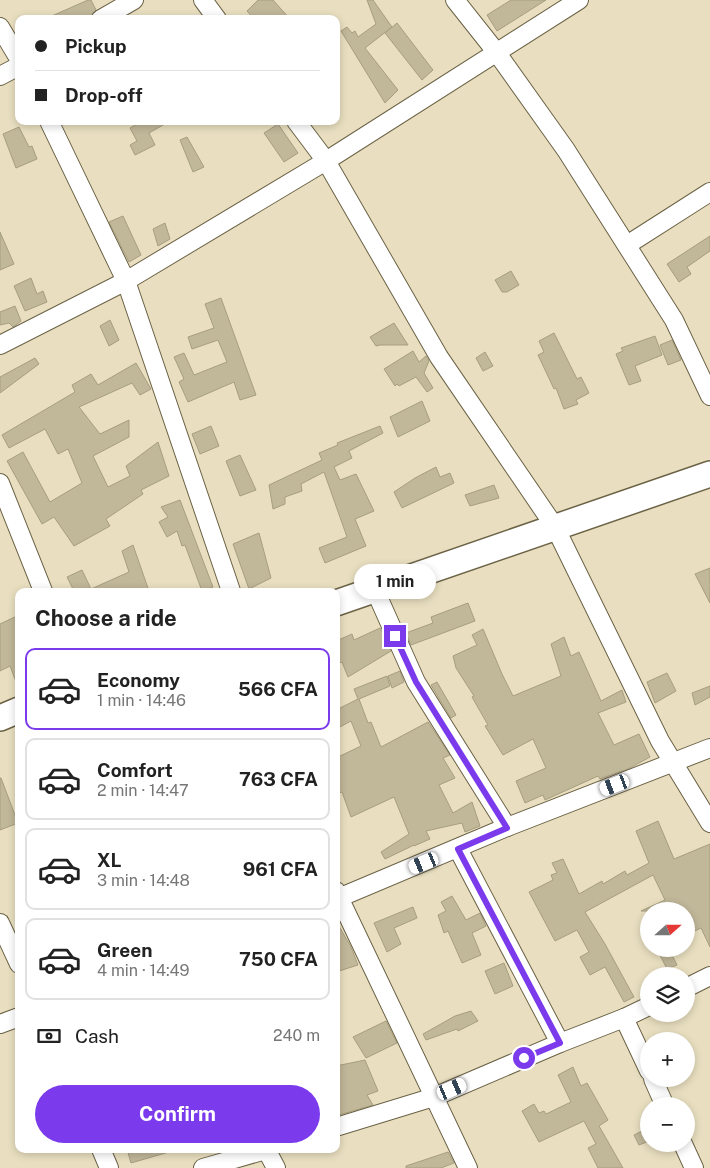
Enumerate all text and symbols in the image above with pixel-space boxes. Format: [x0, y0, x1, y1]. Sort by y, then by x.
text: Pickup [65, 35, 127, 57]
text: Drop-off [65, 84, 142, 106]
callout: 1 min [354, 564, 436, 598]
text: 1 min [376, 572, 414, 591]
text: Choose a ride [35, 605, 177, 631]
route end [384, 625, 406, 647]
icon: car [37, 667, 82, 712]
text: Economy [97, 669, 180, 691]
text: 566 CFA [238, 678, 318, 700]
text: 1 min · 14:46 [97, 691, 186, 710]
icon: car [37, 757, 82, 802]
text: Comfort [97, 759, 173, 781]
text: 763 CFA [239, 768, 318, 790]
car [598, 773, 631, 797]
text: 2 min · 14:47 [97, 781, 189, 800]
icon: car [37, 847, 82, 892]
text: XL [97, 849, 122, 871]
car [407, 850, 440, 876]
text: 961 CFA [243, 858, 318, 880]
text: 3 min · 14:48 [97, 871, 190, 890]
north arrow [640, 902, 695, 958]
map controls [640, 902, 695, 1152]
icon: car [37, 937, 82, 982]
text: Green [97, 939, 152, 961]
text: 750 CFA [239, 948, 318, 970]
text: 4 min · 14:49 [97, 961, 190, 980]
button: layers [640, 967, 695, 1022]
icon: cash [35, 1022, 63, 1050]
text: Cash [75, 1025, 119, 1047]
text: 240 m [273, 1026, 320, 1045]
button: + [640, 1032, 695, 1087]
route start [513, 1047, 535, 1069]
car [435, 1076, 468, 1102]
button: Confirm [35, 1085, 320, 1143]
button: − [640, 1097, 695, 1152]

